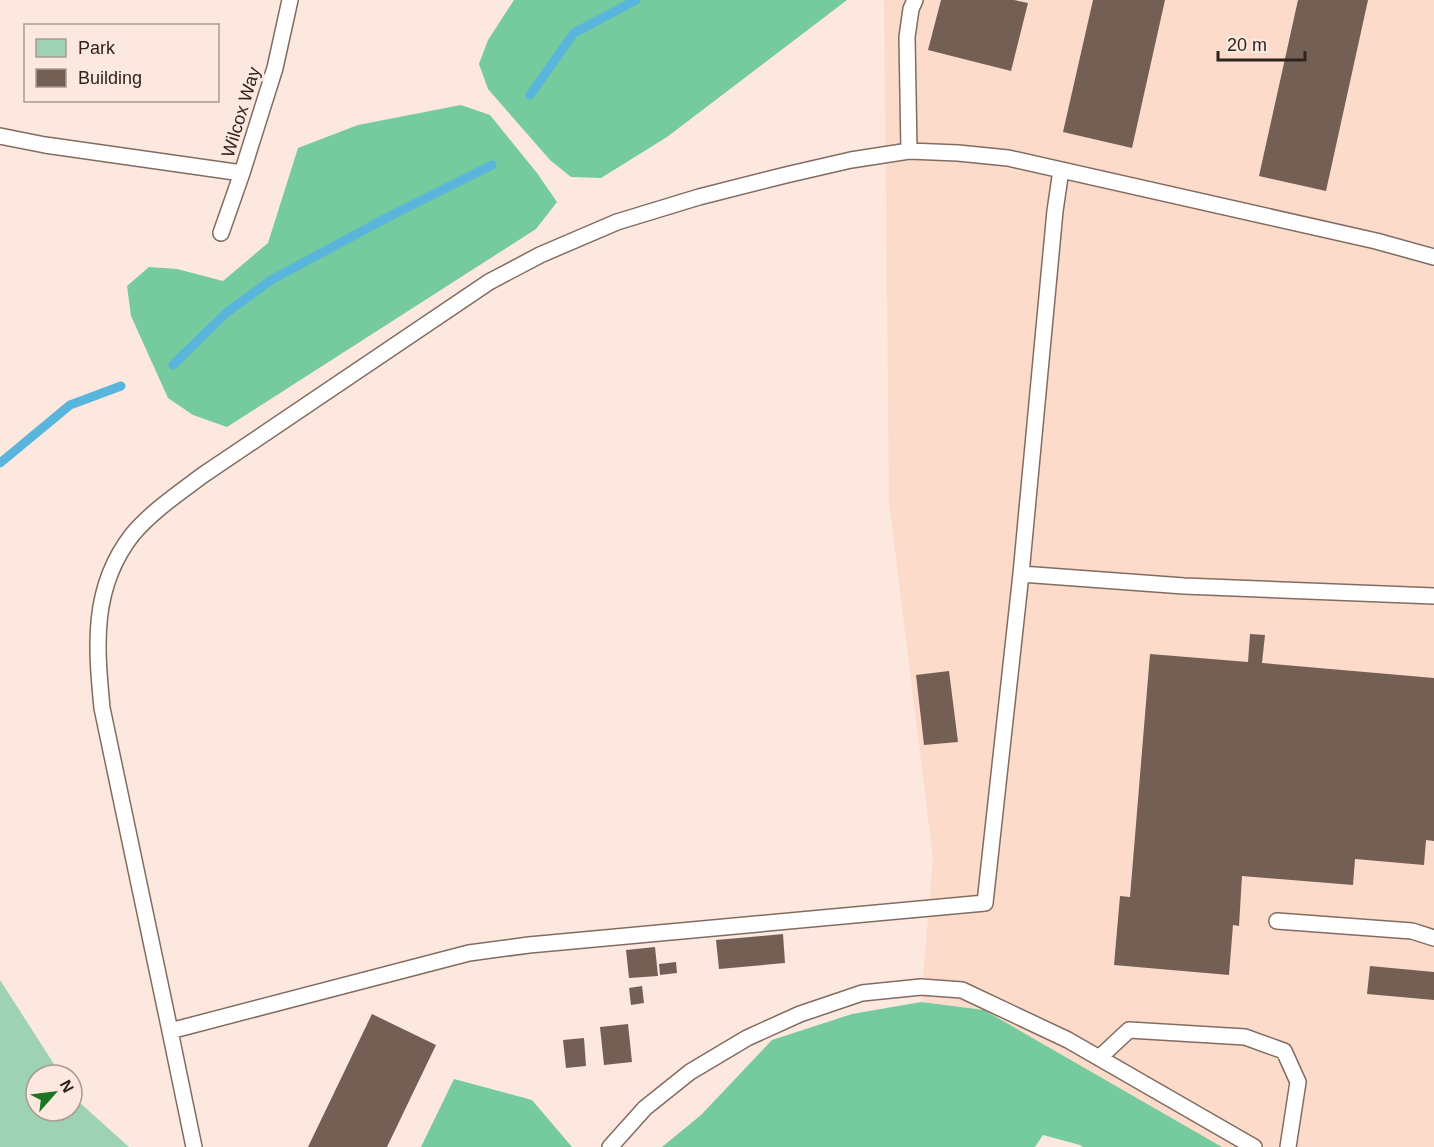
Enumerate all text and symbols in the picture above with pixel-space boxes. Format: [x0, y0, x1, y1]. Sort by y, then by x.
legend [24, 24, 219, 102]
scale bar [1218, 24, 1305, 62]
text: 20 m [1227, 35, 1267, 55]
text: Park [78, 38, 116, 58]
street label: Wilcox Way [218, 64, 264, 160]
text: Building [78, 68, 142, 88]
north arrow [24, 1063, 84, 1123]
text: N [57, 1077, 77, 1095]

